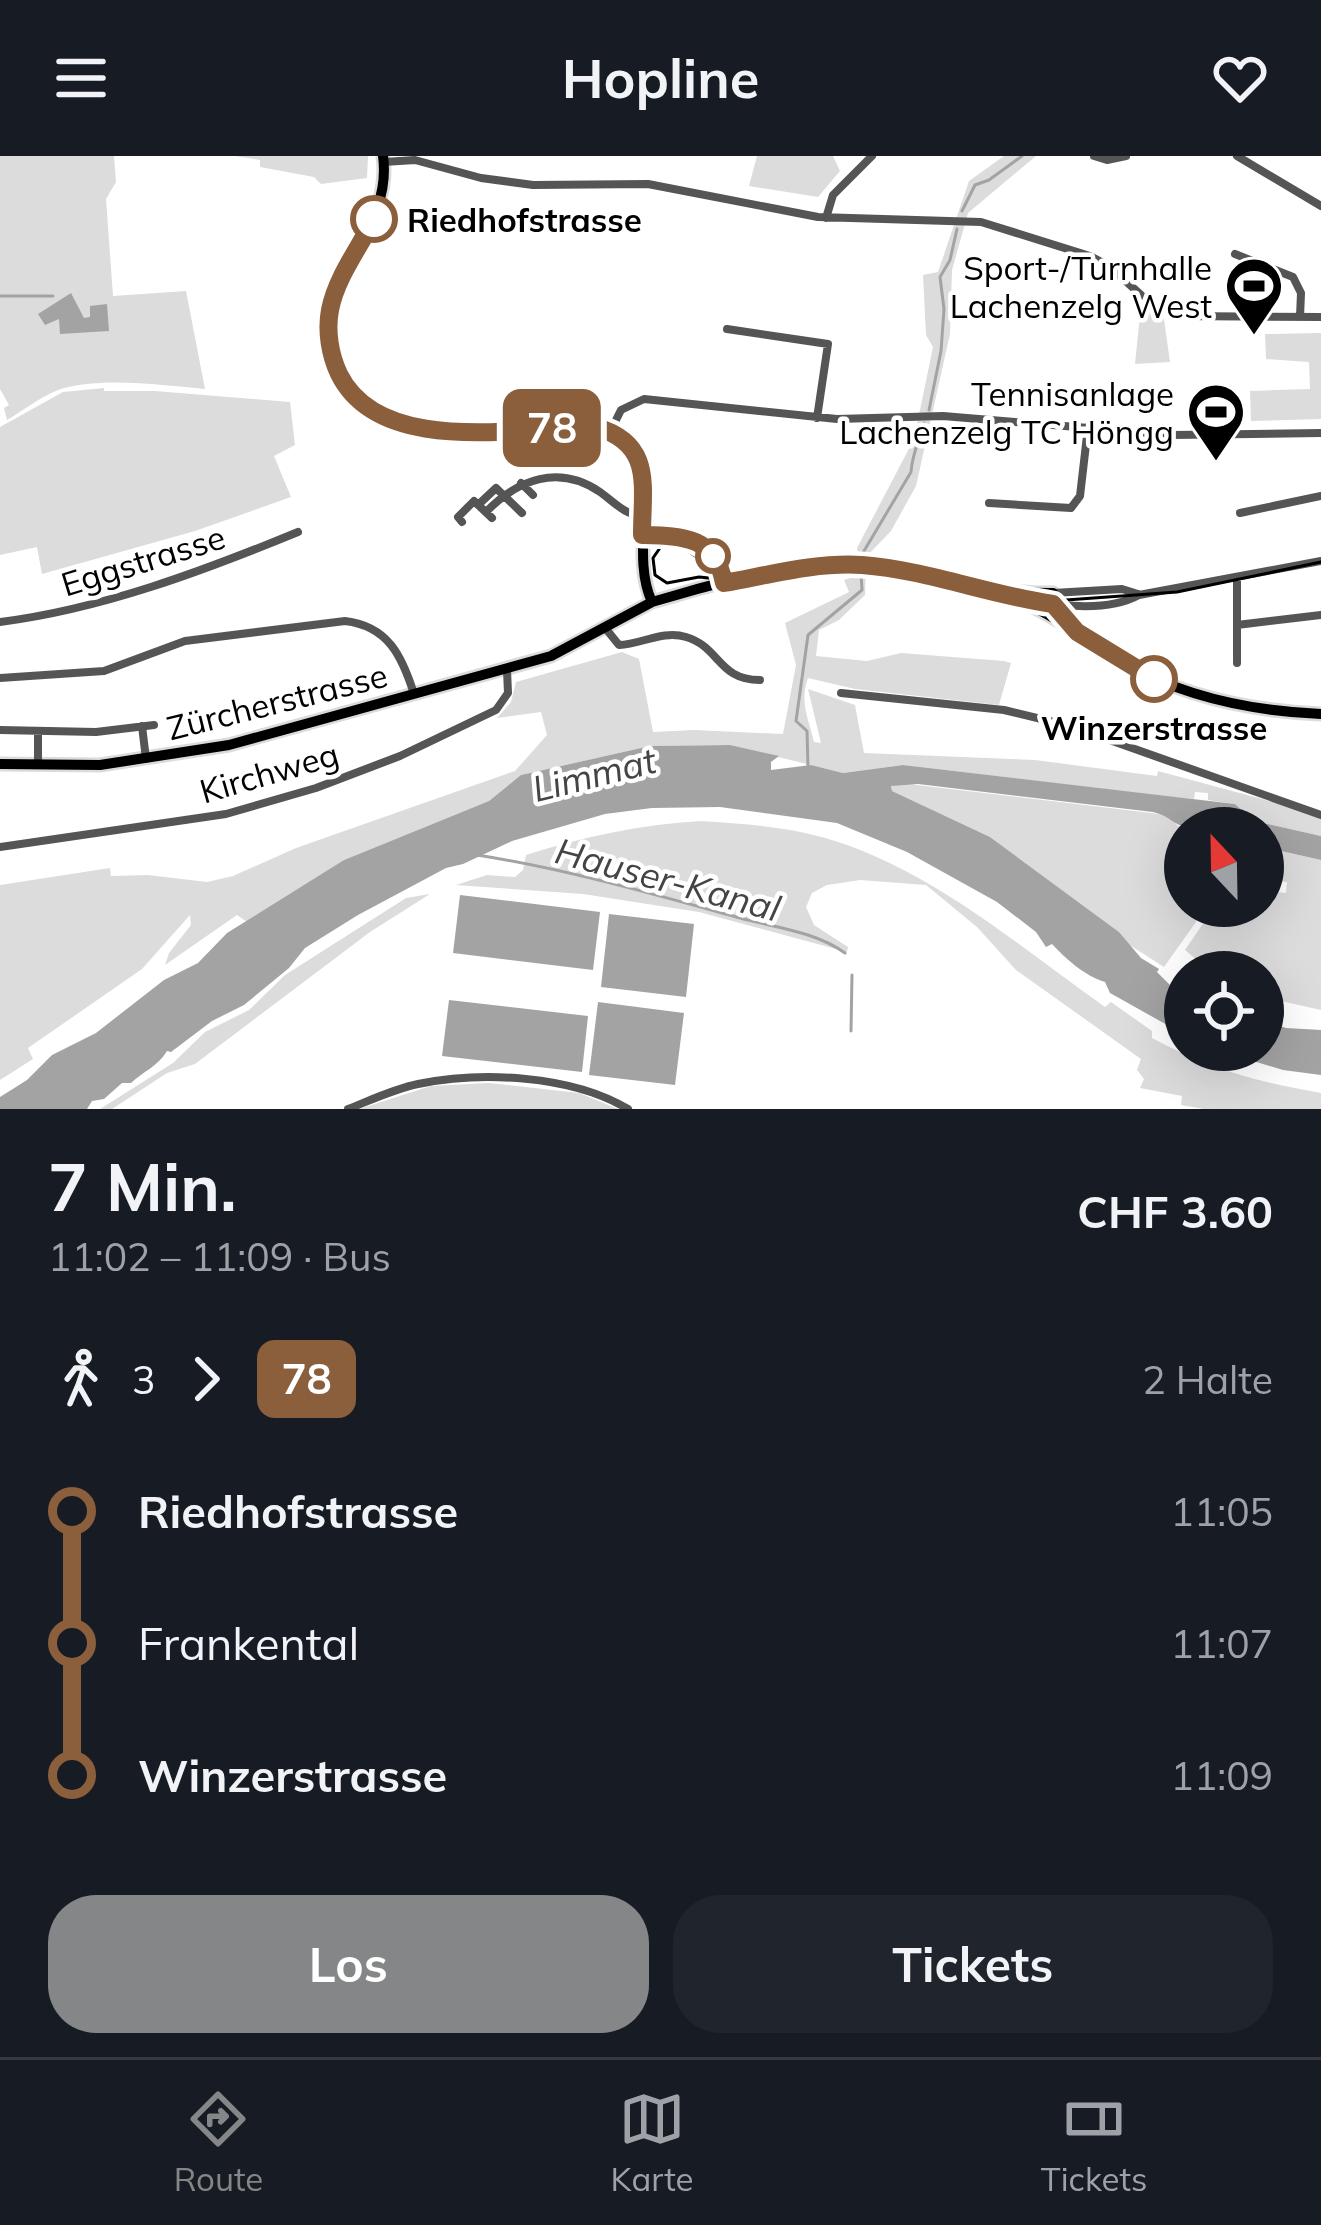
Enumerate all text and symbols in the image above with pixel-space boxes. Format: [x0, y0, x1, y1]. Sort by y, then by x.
text: Hopline [562, 44, 759, 112]
icon: menu [48, 45, 114, 111]
icon: heart [1207, 45, 1273, 111]
marker: Riedhofstrasse [352, 197, 396, 241]
place label: Riedhofstrasse [407, 199, 642, 240]
place label: Sport-/Turnhalle Lachenzelg West [950, 247, 1212, 326]
sports icon: Sport-/Turnhalle Lachenzelg West [1223, 255, 1285, 337]
place label: Tennisanlage Lachenzelg TC Höngg [839, 373, 1174, 452]
sports icon: Tennisanlage Lachenzelg TC Höngg [1185, 381, 1247, 463]
line badge: 78 [498, 389, 606, 467]
text: 78 [527, 401, 577, 454]
street label: Eggstrasse [56, 516, 230, 604]
unlabelled marker [697, 540, 729, 572]
street label: Zürcherstrasse [163, 654, 391, 748]
marker: Winzerstrasse [1132, 657, 1176, 701]
place label: Winzerstrasse [1041, 707, 1267, 748]
street label: Kirchweg [195, 733, 343, 811]
water label: Limmat [528, 737, 662, 811]
north arrow [1164, 807, 1284, 927]
map controls [1164, 807, 1284, 1071]
water label: Hauser-Kanal [551, 827, 786, 931]
button: locate [1164, 951, 1284, 1071]
text: 7 Min. [48, 1145, 237, 1228]
text: CHF 3.60 [1077, 1183, 1273, 1239]
text: 11:02 – 11:09 · Bus [48, 1232, 391, 1281]
icon: walk [48, 1346, 114, 1412]
icon: forward [173, 1346, 239, 1412]
text: 78 [281, 1352, 332, 1405]
text: 3 [132, 1355, 155, 1404]
text: 2 Halte [1142, 1355, 1273, 1404]
text: Riedhofstrasse [138, 1483, 458, 1539]
text: 11:05 [1171, 1487, 1273, 1536]
text: Frankental [138, 1615, 359, 1671]
text: 11:07 [1171, 1619, 1273, 1668]
text: Winzerstrasse [138, 1747, 447, 1803]
text: 11:09 [1171, 1751, 1273, 1800]
button: Los [48, 1895, 649, 2033]
button: Tickets [673, 1895, 1273, 2033]
tab: Route [174, 2086, 263, 2199]
tab: Karte [611, 2086, 694, 2199]
tab: Tickets [1041, 2086, 1147, 2199]

